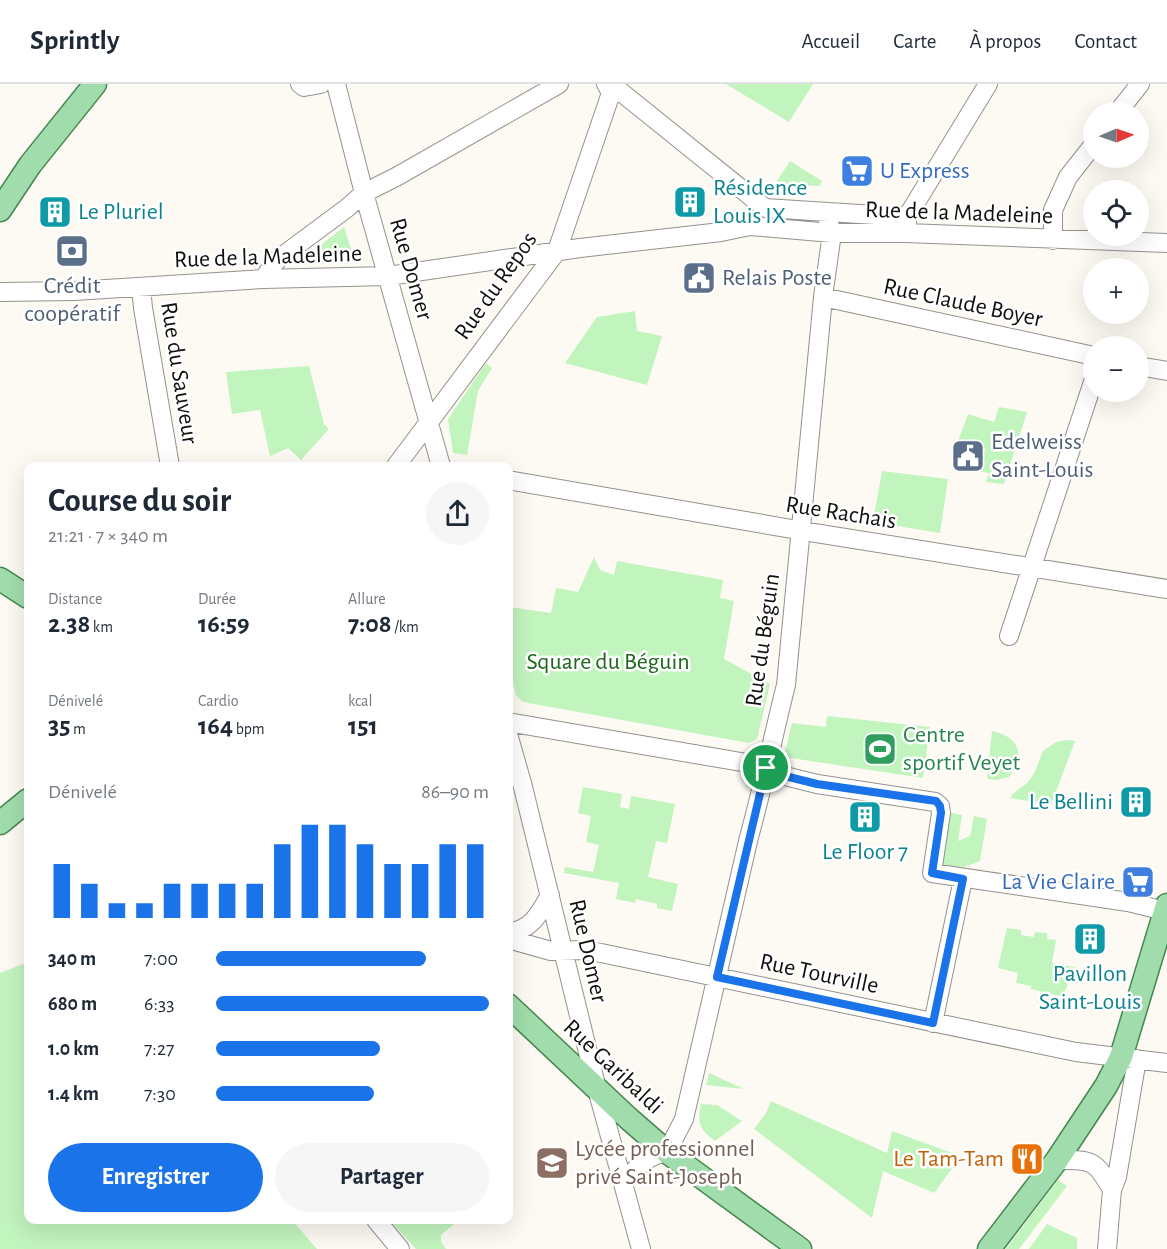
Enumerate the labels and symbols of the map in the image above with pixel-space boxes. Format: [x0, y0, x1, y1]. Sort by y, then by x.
north arrow [1083, 102, 1149, 168]
supermarket icon: U Express [839, 153, 875, 189]
place label: U Express [880, 159, 970, 183]
place label: Résidence Louis IX [713, 176, 807, 228]
building icon: Résidence Louis IX [672, 184, 708, 220]
building icon: Le Pluriel [37, 194, 73, 230]
street label: Rue de la Madeleine [865, 198, 1053, 228]
place label: Le Pluriel [78, 200, 164, 224]
street label: Rue Domer [385, 215, 437, 323]
street label: Rue du Repos [450, 228, 542, 344]
bank icon: Crédit coopératif [54, 233, 90, 269]
street label: Rue de la Madeleine [174, 242, 362, 272]
public building icon: Relais Poste [681, 260, 717, 296]
place label: Relais Poste [722, 266, 832, 290]
place label: Crédit coopératif [24, 274, 121, 326]
street label: Rue Claude Boyer [881, 274, 1045, 332]
street label: Rue du Sauveur [156, 300, 202, 446]
place label: Edelweiss Saint-Louis [991, 430, 1093, 482]
public building icon: Edelweiss Saint-Louis [950, 438, 986, 474]
street label: Rue Rachais [784, 492, 898, 534]
street label: Rue du Béguin [742, 572, 784, 708]
park label: Square du Béguin [526, 650, 690, 674]
place label: Centre sportif Veyet [903, 723, 1021, 775]
sports icon: Centre sportif Veyet [862, 731, 898, 767]
pin [740, 742, 791, 793]
building icon: Le Bellini [1118, 784, 1154, 820]
place label: Le Bellini [1029, 790, 1113, 814]
building icon: Le Floor 7 [847, 799, 883, 835]
place label: Le Floor 7 [822, 840, 908, 864]
supermarket icon: La Vie Claire [1120, 864, 1156, 900]
place label: La Vie Claire [1002, 870, 1115, 894]
street label: Rue Domer [564, 897, 612, 1005]
building icon: Pavillon Saint-Louis [1072, 921, 1108, 957]
street label: Rue Tourville [757, 950, 881, 998]
place label: Pavillon Saint-Louis [1039, 962, 1141, 1014]
street label: Rue Garibaldi [559, 1015, 667, 1119]
place label: Lycée professionnel privé Saint-Joseph [575, 1137, 755, 1189]
restaurant icon: Le Tam-Tam [1009, 1141, 1045, 1177]
school or university icon: Lycée professionnel privé Saint-Joseph [534, 1145, 570, 1181]
place label: Le Tam-Tam [893, 1147, 1004, 1171]

